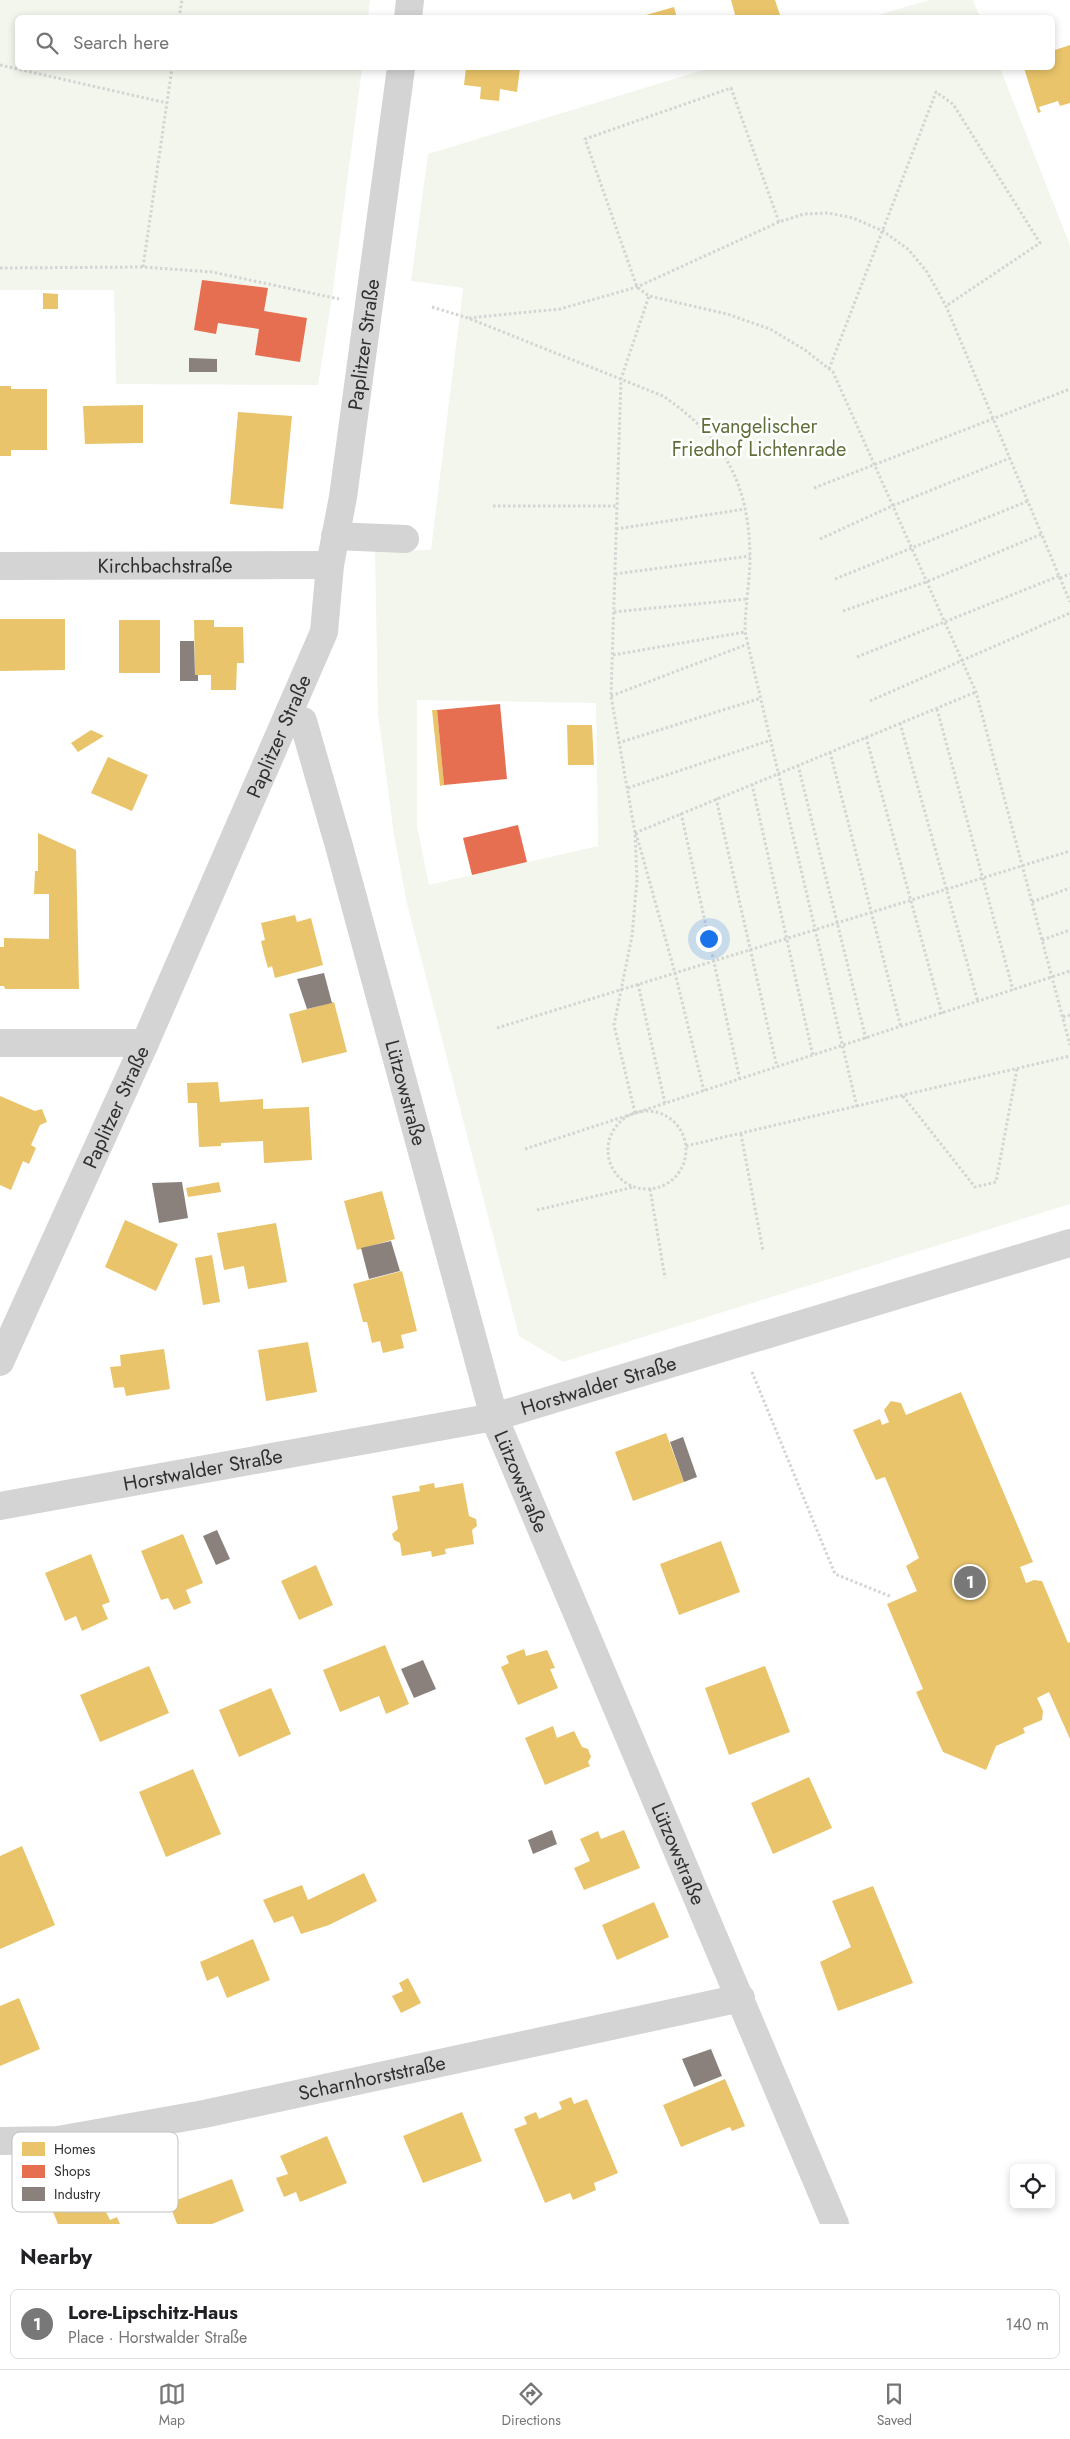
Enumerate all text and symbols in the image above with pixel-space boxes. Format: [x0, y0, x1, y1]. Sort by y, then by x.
search box [15, 15, 1055, 70]
icon: search [33, 29, 61, 57]
text: Search here [73, 29, 169, 56]
street label: Paplitzer Straße [341, 277, 387, 412]
park label: Evangelischer Friedhof Lichtenrade [672, 412, 846, 464]
street label: Kirchbachstraße [97, 551, 233, 581]
street label: Paplitzer Straße [239, 670, 319, 803]
your location [696, 926, 722, 952]
street label: Lützowstraße [377, 1037, 434, 1149]
street label: Paplitzer Straße [76, 1041, 157, 1173]
street label: Horstwalder Straße [517, 1349, 680, 1423]
street label: Lützowstraße [486, 1426, 555, 1537]
street label: Horstwalder Straße [121, 1441, 285, 1499]
pin: 1 [954, 1563, 986, 1601]
street label: Lützowstraße [644, 1798, 713, 1910]
street label: Scharnhorststraße [295, 2048, 448, 2108]
legend [12, 2132, 178, 2212]
text: Homes [54, 2139, 96, 2159]
text: Shops [54, 2161, 91, 2181]
map controls [1010, 2164, 1055, 2209]
button: locate [1010, 2164, 1055, 2209]
text: Industry [54, 2184, 101, 2204]
text: Nearby [20, 2242, 92, 2272]
text: Lore-Lipschitz-Haus [68, 2299, 238, 2326]
text: 1 [33, 2313, 41, 2336]
text: 140 m [1006, 2313, 1049, 2336]
text: Place · Horstwalder Straße [68, 2326, 247, 2349]
tab: Map [158, 2380, 186, 2430]
tab: Directions [502, 2380, 561, 2430]
tab: Saved [877, 2380, 912, 2430]

